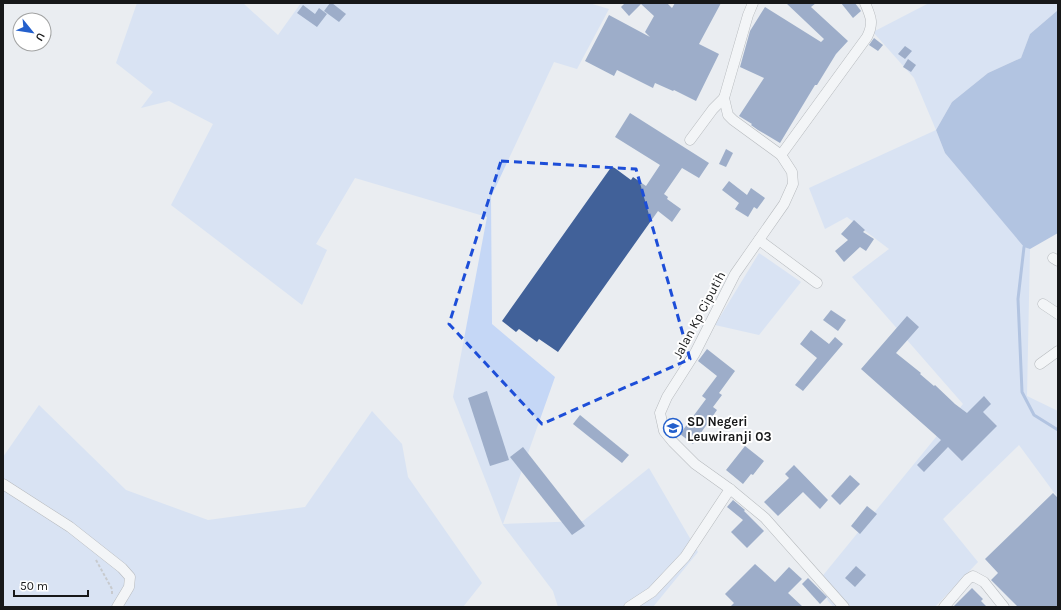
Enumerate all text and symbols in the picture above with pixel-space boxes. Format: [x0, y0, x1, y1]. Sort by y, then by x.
north arrow [12, 12, 52, 52]
text: U [33, 30, 48, 43]
street label: Jalan Kp Ciputih [670, 269, 728, 361]
place label: SD Negeri Leuwiranji 03 [687, 414, 772, 444]
school or university icon: SD Negeri Leuwiranji 03 [662, 417, 684, 439]
scale bar [14, 572, 88, 598]
text: 50 m [20, 579, 48, 593]

